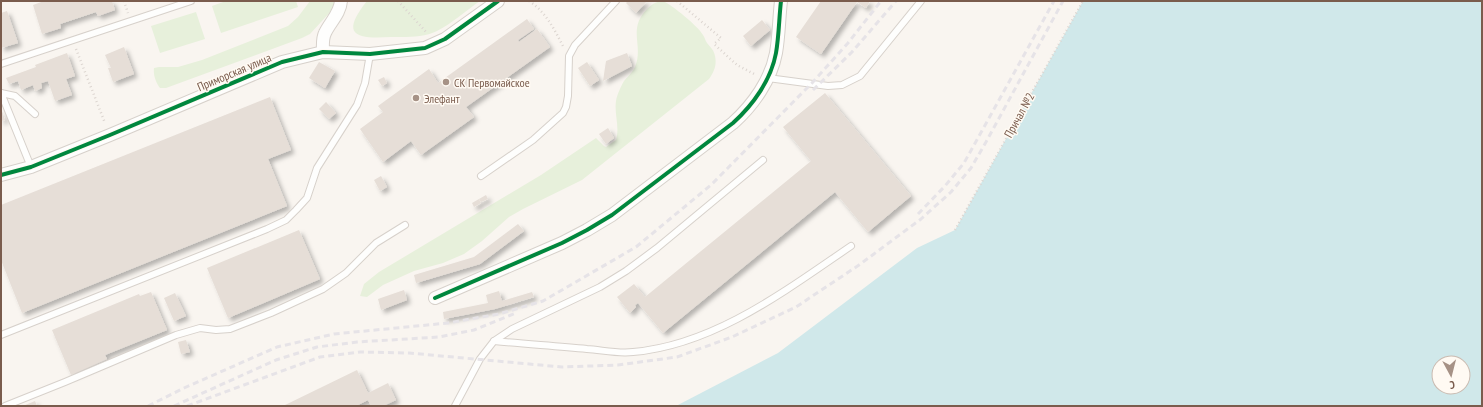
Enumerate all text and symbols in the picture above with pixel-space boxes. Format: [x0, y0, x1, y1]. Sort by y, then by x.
street label: Приморская улица [195, 50, 273, 94]
place label: СК Первомайское [454, 75, 530, 90]
marker: СК Первомайское [441, 77, 451, 87]
street label: Причал №2 [1001, 90, 1037, 140]
place label: Элефант [424, 91, 460, 106]
marker: Элефант [411, 93, 421, 103]
north arrow [1431, 355, 1471, 395]
text: С [1449, 378, 1456, 392]

